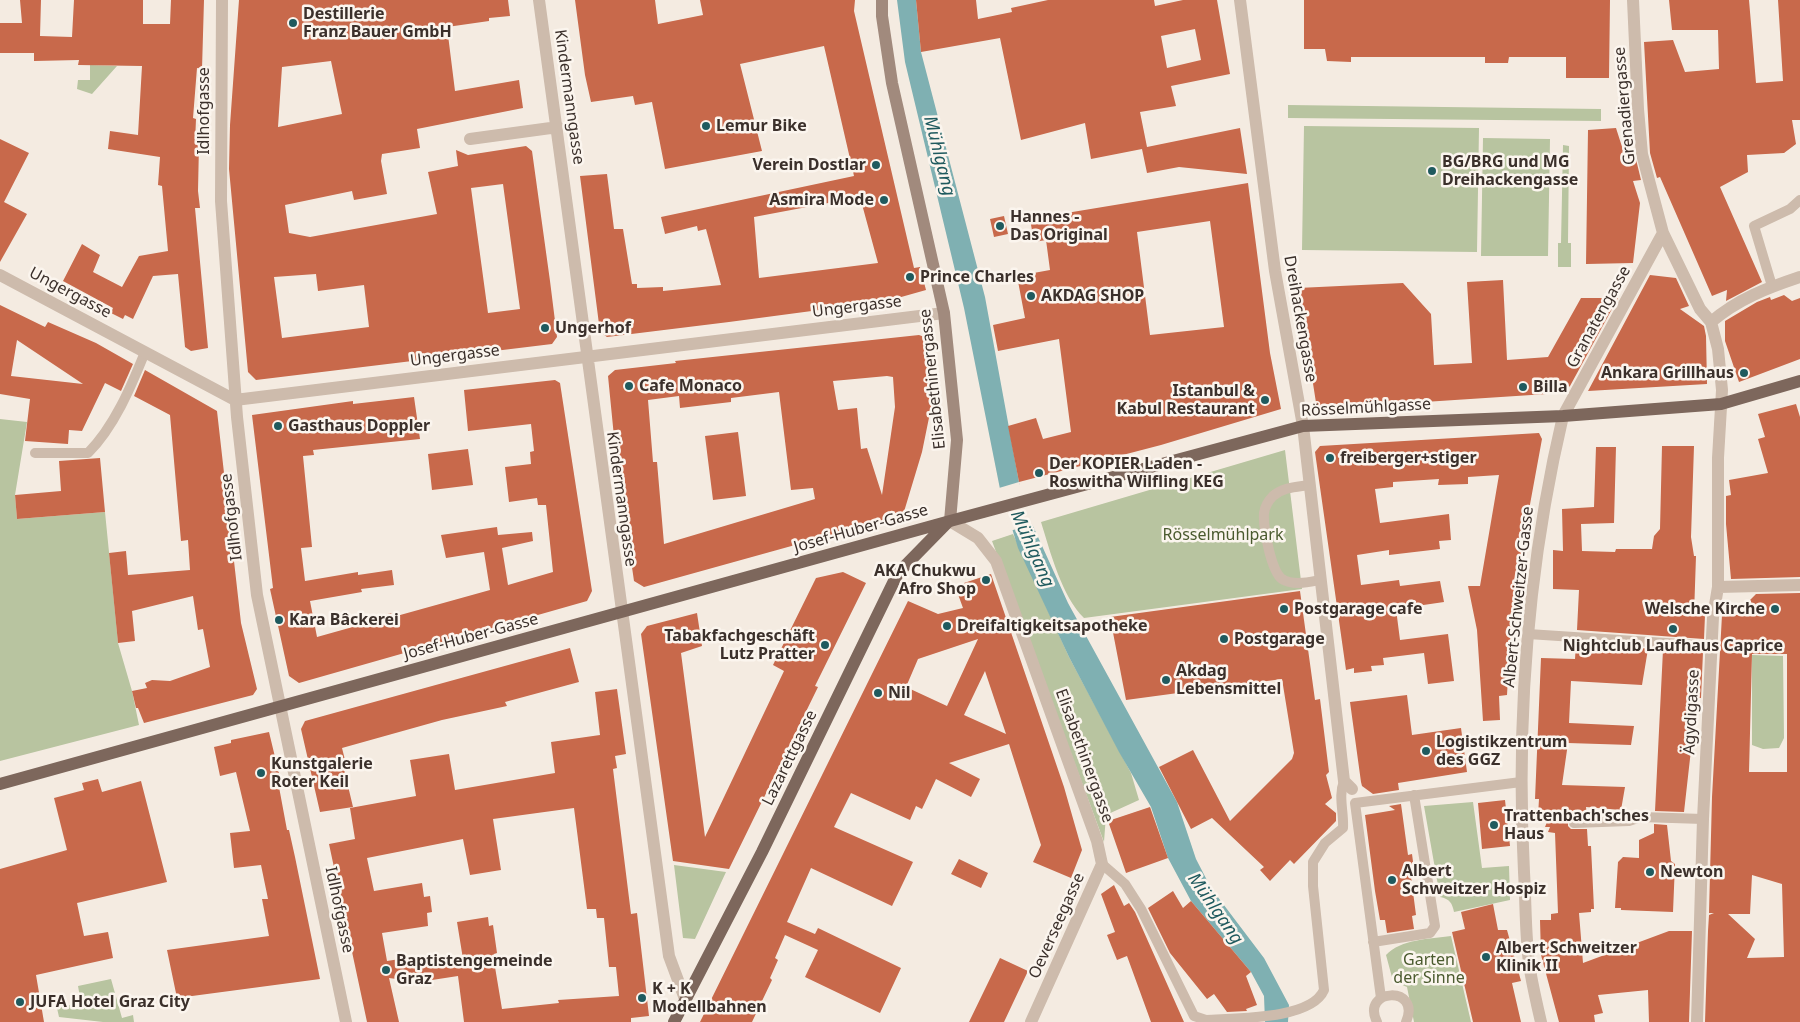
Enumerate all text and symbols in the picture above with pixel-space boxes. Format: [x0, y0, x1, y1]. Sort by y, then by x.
place label: Destillerie Franz Bauer GmbH [303, 4, 452, 42]
marker: Destillerie Franz Bauer GmbH [287, 17, 299, 29]
street label: Kindermanngasse [550, 28, 588, 166]
street label: Grenadiergasse [1610, 46, 1640, 166]
street label: Idlhofgasse [194, 67, 214, 155]
water label: Mühlgang [919, 114, 959, 198]
place label: Lemur Bike [716, 116, 807, 136]
marker: Lemur Bike [700, 120, 712, 132]
place label: BG/BRG und MG Dreihackengasse [1442, 152, 1578, 190]
place label: Verein Dostlar [752, 155, 866, 175]
marker: Verein Dostlar [870, 159, 882, 171]
marker: BG/BRG und MG Dreihackengasse [1426, 165, 1438, 177]
place label: Asmira Mode [769, 190, 874, 210]
marker: Asmira Mode [878, 194, 890, 206]
place label: Hannes - Das Original [1010, 207, 1108, 245]
marker: Hannes - Das Original [994, 220, 1006, 232]
street label: Dreihackengasse [1279, 254, 1321, 384]
street label: Ungergasse [26, 263, 114, 323]
street label: Granatengasse [1563, 263, 1635, 371]
place label: Prince Charles [920, 267, 1034, 287]
marker: Prince Charles [904, 271, 916, 283]
place label: AKDAG SHOP [1041, 286, 1144, 306]
marker: AKDAG SHOP [1025, 290, 1037, 302]
street label: Ungergasse [811, 292, 903, 322]
street label: Elisabethinergasse [916, 308, 950, 450]
place label: Ungerhof [555, 318, 631, 338]
marker: Ungerhof [539, 322, 551, 334]
street label: Ungergasse [409, 341, 501, 371]
place label: Ankara Grillhaus [1601, 363, 1734, 383]
marker: Ankara Grillhaus [1738, 367, 1750, 379]
place label: Cafe Monaco [639, 376, 742, 396]
place label: Billa [1533, 377, 1568, 397]
marker: Cafe Monaco [623, 380, 635, 392]
place label: Istanbul & Kabul Restaurant [1117, 381, 1255, 419]
marker: Billa [1517, 381, 1529, 393]
marker: Istanbul & Kabul Restaurant [1259, 394, 1271, 406]
street label: Rösselmühlgasse [1301, 395, 1431, 421]
place label: Gasthaus Doppler [288, 416, 430, 436]
marker: Gasthaus Doppler [272, 420, 284, 432]
street label: Kindermanngasse [602, 430, 640, 568]
place label: freiberger+stiger [1340, 448, 1477, 468]
marker: freiberger+stiger [1324, 452, 1336, 464]
place label: Der KOPIER Laden - Roswitha Wilfling KEG [1049, 454, 1224, 492]
marker: Der KOPIER Laden - Roswitha Wilfling KEG [1033, 467, 1045, 479]
street label: Idlhofgasse [217, 472, 247, 562]
street label: Josef-Huber-Gasse [792, 501, 930, 557]
street label: Albert-Schweitzer-Gasse [1500, 506, 1538, 688]
water label: Mühlgang [1005, 507, 1059, 591]
park label: Rösselmühlpark [1163, 525, 1283, 545]
place label: AKA Chukwu Afro Shop [874, 561, 976, 599]
marker: AKA Chukwu Afro Shop [980, 574, 992, 586]
place label: Postgarage cafe [1294, 599, 1422, 619]
place label: Welsche Kirche [1645, 599, 1765, 619]
marker: Postgarage cafe [1278, 603, 1290, 615]
marker: Welsche Kirche [1769, 603, 1781, 615]
place label: Kara Bâckerei [289, 610, 399, 630]
street label: Josef-Huber-Gasse [402, 610, 540, 664]
marker: Kara Bâckerei [273, 614, 285, 626]
place label: Dreifaltigkeitsapotheke [957, 616, 1148, 636]
marker: Dreifaltigkeitsapotheke [941, 620, 953, 632]
marker: Nightclub Laufhaus Caprice [1667, 623, 1679, 635]
place label: Tabakfachgeschäft Lutz Pratter [664, 626, 815, 664]
place label: Postgarage [1234, 629, 1325, 649]
marker: Postgarage [1218, 633, 1230, 645]
place label: Nightclub Laufhaus Caprice [1563, 636, 1783, 656]
marker: Tabakfachgeschäft Lutz Pratter [819, 639, 831, 651]
place label: Akdag Lebensmittel [1176, 661, 1281, 699]
street label: Ägydigasse [1680, 669, 1704, 755]
marker: Akdag Lebensmittel [1160, 674, 1172, 686]
place label: Nil [888, 683, 911, 703]
street label: Elisabethinergasse [1051, 686, 1117, 826]
marker: Nil [872, 687, 884, 699]
street label: Lazarettgasse [759, 707, 821, 809]
place label: Logistikzentrum des GGZ [1436, 732, 1567, 770]
marker: Logistikzentrum des GGZ [1420, 745, 1432, 757]
place label: Kunstgalerie Roter Keil [271, 754, 373, 792]
marker: Kunstgalerie Roter Keil [255, 767, 267, 779]
place label: Trattenbach'sches Haus [1504, 806, 1649, 844]
marker: Trattenbach'sches Haus [1488, 819, 1500, 831]
place label: Albert Schweitzer Hospiz [1402, 861, 1546, 899]
place label: Newton [1660, 862, 1723, 882]
street label: Idlhofgasse [320, 865, 358, 955]
marker: Newton [1644, 866, 1656, 878]
water label: Mühlgang [1183, 869, 1247, 949]
street label: Oeverseegasse [1025, 870, 1089, 982]
marker: Albert Schweitzer Hospiz [1386, 874, 1398, 886]
place label: Albert Schweitzer Klinik II [1496, 938, 1637, 976]
park label: Garten der Sinne [1393, 950, 1465, 988]
place label: Baptistengemeinde Graz [396, 951, 553, 989]
marker: Albert Schweitzer Klinik II [1480, 951, 1492, 963]
marker: Baptistengemeinde Graz [380, 964, 392, 976]
place label: K + K Modellbahnen [652, 979, 767, 1017]
place label: JUFA Hotel Graz City [30, 992, 190, 1012]
marker: K + K Modellbahnen [636, 992, 648, 1004]
marker: JUFA Hotel Graz City [14, 996, 26, 1008]

